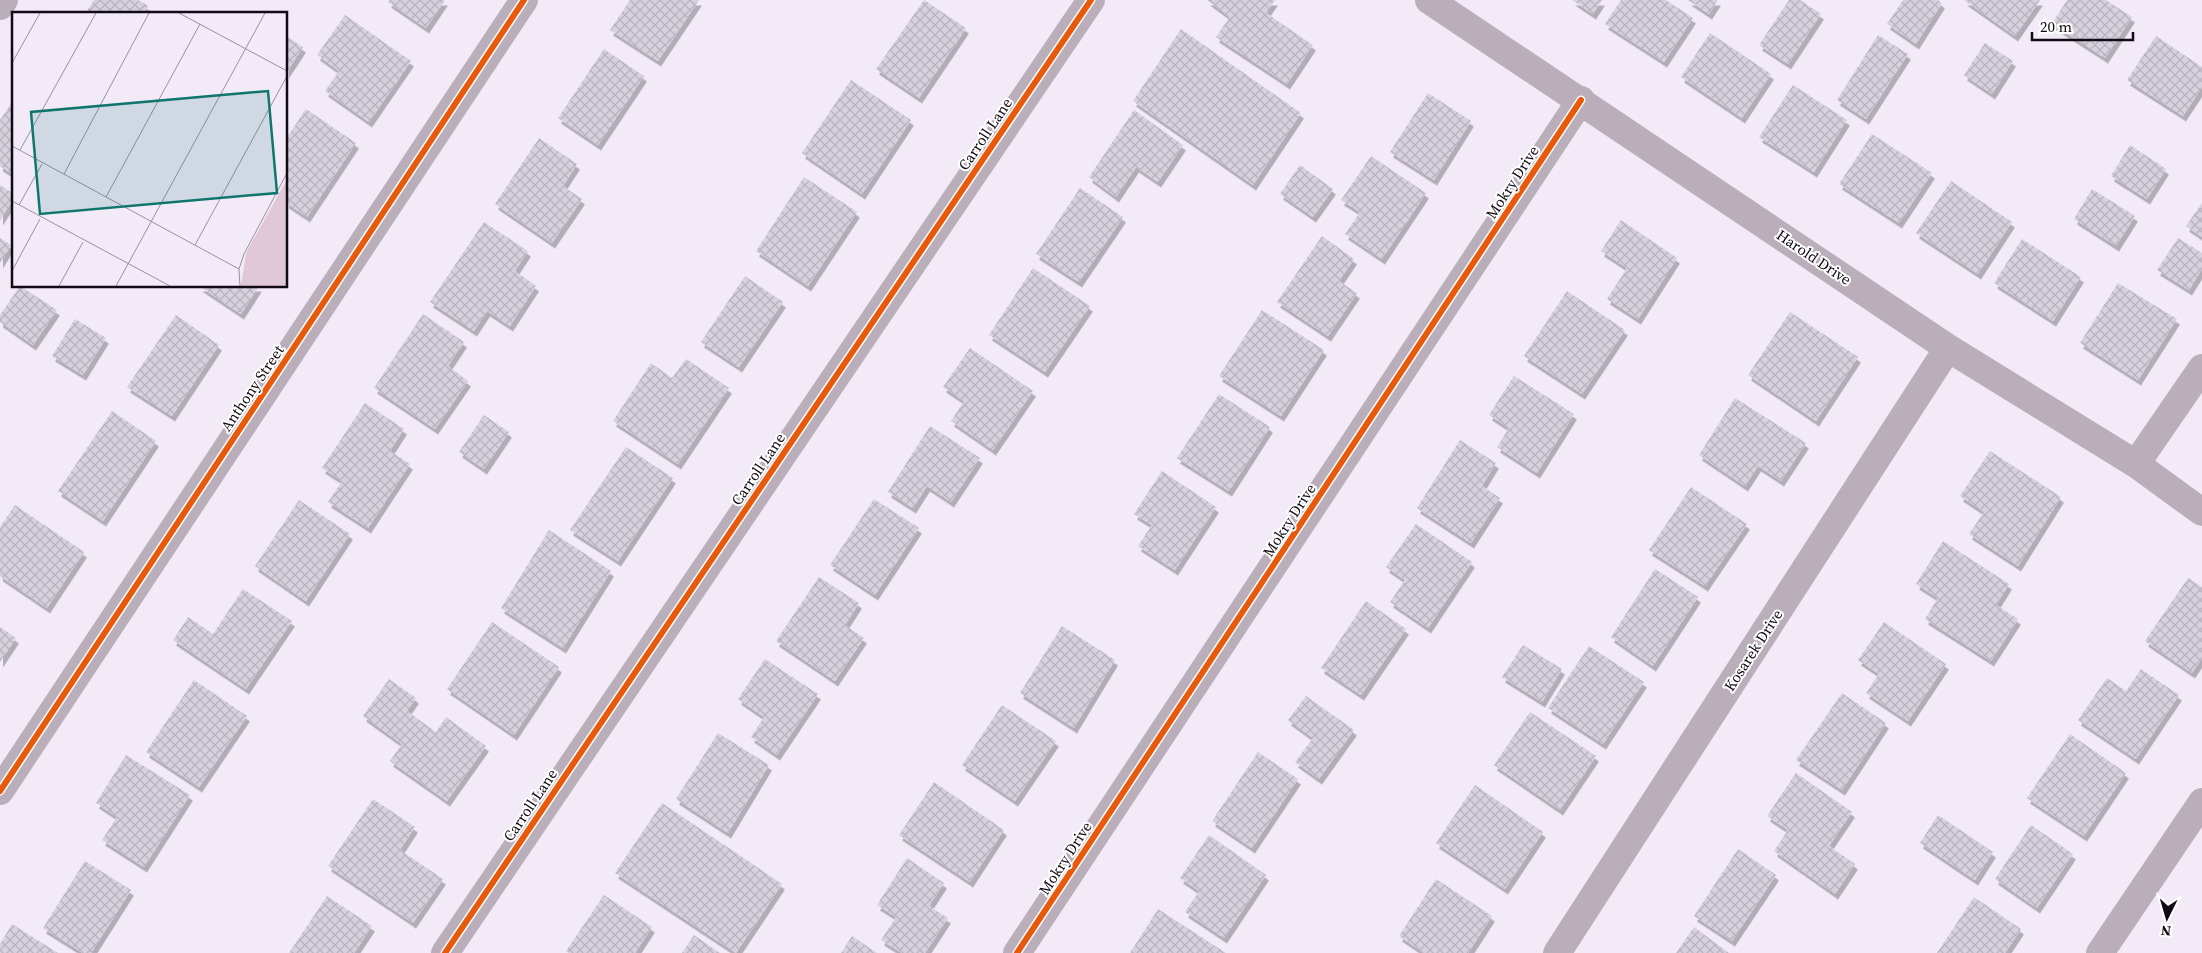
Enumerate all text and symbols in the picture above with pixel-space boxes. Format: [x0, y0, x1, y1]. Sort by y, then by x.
scale bar [2032, 10, 2133, 42]
inset map [12, 12, 288, 288]
text: 20 m [2040, 16, 2072, 37]
street label: Carroll Lane [953, 93, 1017, 174]
street label: Mokry Drive [1480, 141, 1544, 223]
street label: Harold Drive [1772, 224, 1856, 290]
street label: Anthony Street [215, 341, 289, 435]
street label: Carroll Lane [726, 428, 790, 509]
street label: Mokry Drive [1257, 479, 1321, 561]
street label: Kosarek Drive [1719, 605, 1787, 695]
street label: Carroll Lane [498, 764, 562, 845]
street label: Mokry Drive [1033, 817, 1097, 899]
north arrow [2142, 893, 2192, 943]
text: N [2160, 921, 2172, 941]

